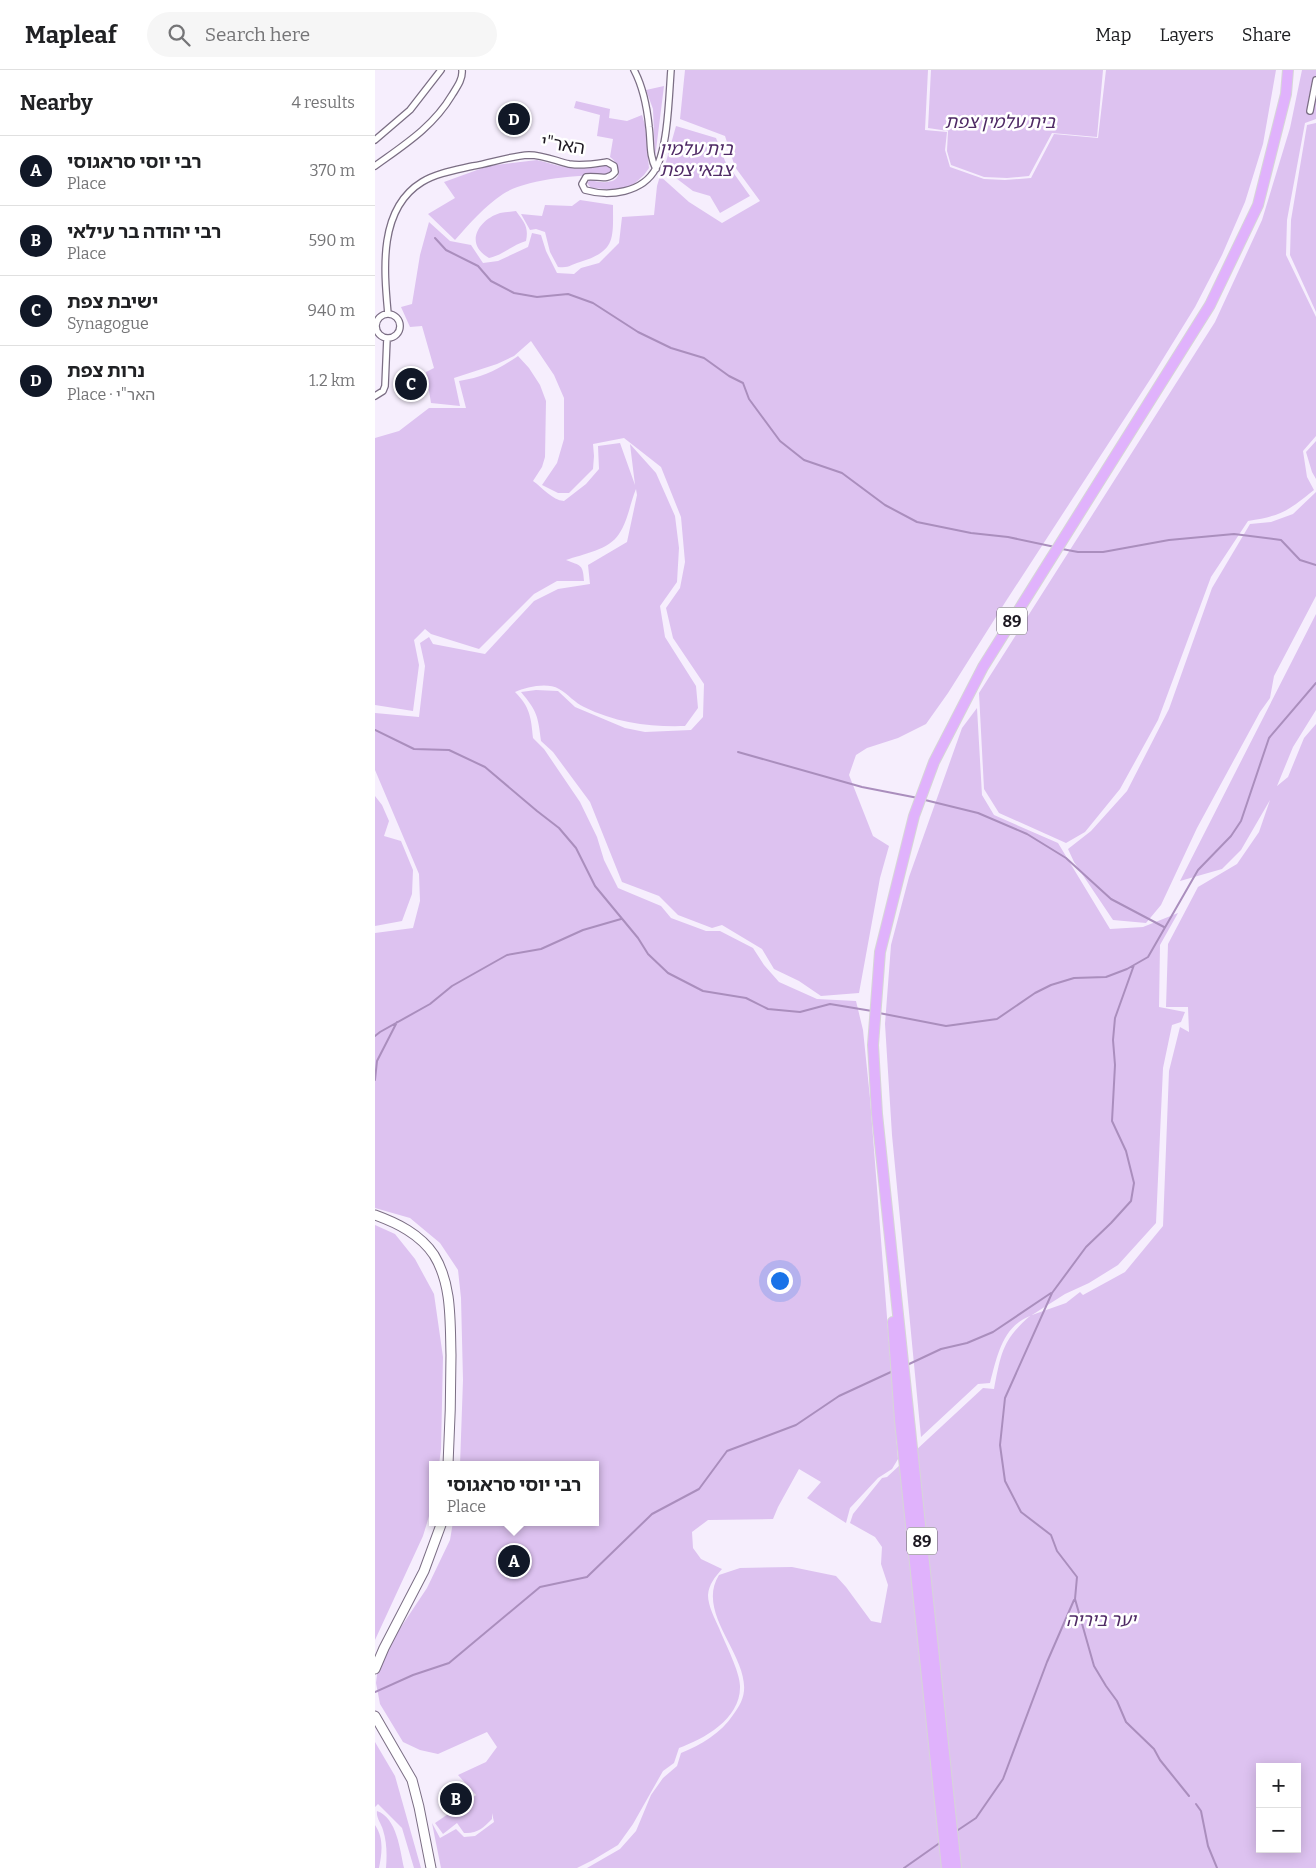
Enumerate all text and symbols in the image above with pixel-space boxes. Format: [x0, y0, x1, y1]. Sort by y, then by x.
search box [147, 12, 497, 57]
text: Mapleaf [25, 21, 117, 49]
icon: search [165, 21, 193, 49]
text: Search here [205, 23, 310, 46]
text: Map [1095, 24, 1131, 46]
text: Layers [1159, 24, 1214, 46]
text: Share [1242, 24, 1291, 46]
text: Nearby [20, 90, 93, 116]
text: 4 results [292, 93, 355, 112]
pin: D [498, 100, 530, 138]
park label: בית עלמין צפת [945, 111, 1056, 133]
street label: האר"י [539, 131, 587, 159]
park label: בית עלמין צבאי צפת [659, 138, 734, 181]
text: רבי יוסי סראגוסי [67, 150, 201, 173]
text: A [30, 161, 42, 180]
text: 370 m [309, 161, 355, 180]
text: Place [67, 174, 106, 193]
text: רבי יהודה בר עילאי [67, 220, 221, 243]
text: B [31, 231, 41, 250]
text: 590 m [309, 231, 355, 250]
text: Place [67, 244, 106, 263]
text: ישיבת צפת [67, 290, 158, 313]
text: C [31, 301, 41, 320]
text: 940 m [308, 301, 355, 320]
text: Synagogue [67, 314, 149, 333]
text: נרות צפת [67, 359, 145, 382]
pin: C [395, 365, 427, 403]
text: D [30, 371, 42, 390]
text: 1.2 km [309, 371, 355, 390]
text: Place · האר"י [67, 385, 155, 404]
road number: 89 [997, 608, 1027, 634]
your location [767, 1268, 793, 1294]
popup [429, 1461, 599, 1526]
text: רבי יוסי סראגוסי [447, 1473, 581, 1496]
text: Place [447, 1497, 486, 1516]
road number: 89 [907, 1528, 937, 1554]
pin: A [498, 1542, 530, 1580]
park label: יער ביריה [1066, 1609, 1138, 1631]
map controls [1256, 1763, 1301, 1853]
button: + [1256, 1763, 1301, 1808]
pin: B [440, 1780, 472, 1818]
button: − [1256, 1808, 1301, 1853]

